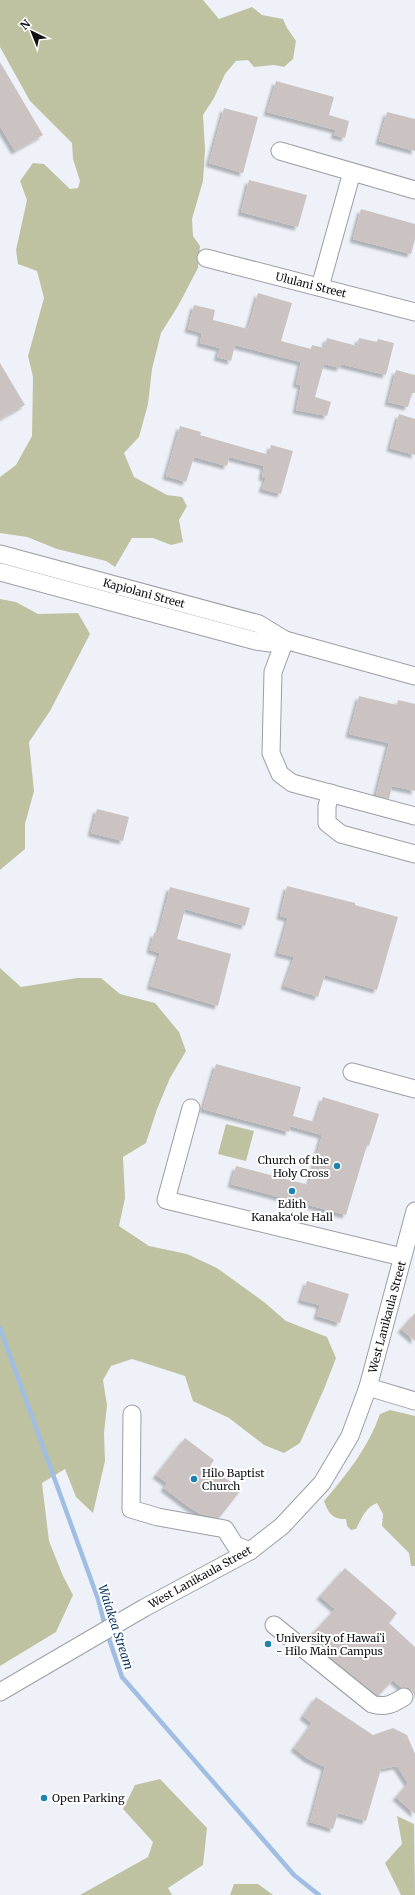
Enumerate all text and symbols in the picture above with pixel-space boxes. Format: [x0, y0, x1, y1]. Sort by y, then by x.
north arrow [12, 12, 52, 52]
text: N [17, 16, 33, 33]
street label: Ululani Street [274, 269, 349, 301]
street label: Kapiolani Street [101, 575, 187, 611]
place label: Church of the Holy Cross [258, 1153, 329, 1180]
marker: Church of the Holy Cross [332, 1161, 342, 1171]
marker: Edith Kanaka‘ole Hall [287, 1186, 297, 1196]
place label: Edith Kanaka‘ole Hall [251, 1197, 333, 1224]
street label: West Lanikaula Street [365, 1259, 409, 1376]
place label: Hilo Baptist Church [202, 1466, 265, 1493]
marker: Hilo Baptist Church [189, 1474, 199, 1484]
street label: West Lanikaula Street [145, 1543, 254, 1612]
water label: Waiakea Stream [95, 1583, 137, 1671]
place label: University of Hawaiʻi - Hilo Main Campus [276, 1631, 385, 1658]
marker: University of Hawaiʻi - Hilo Main Campus [263, 1639, 273, 1649]
place label: Open Parking [52, 1791, 125, 1805]
marker: Open Parking [39, 1793, 49, 1803]

